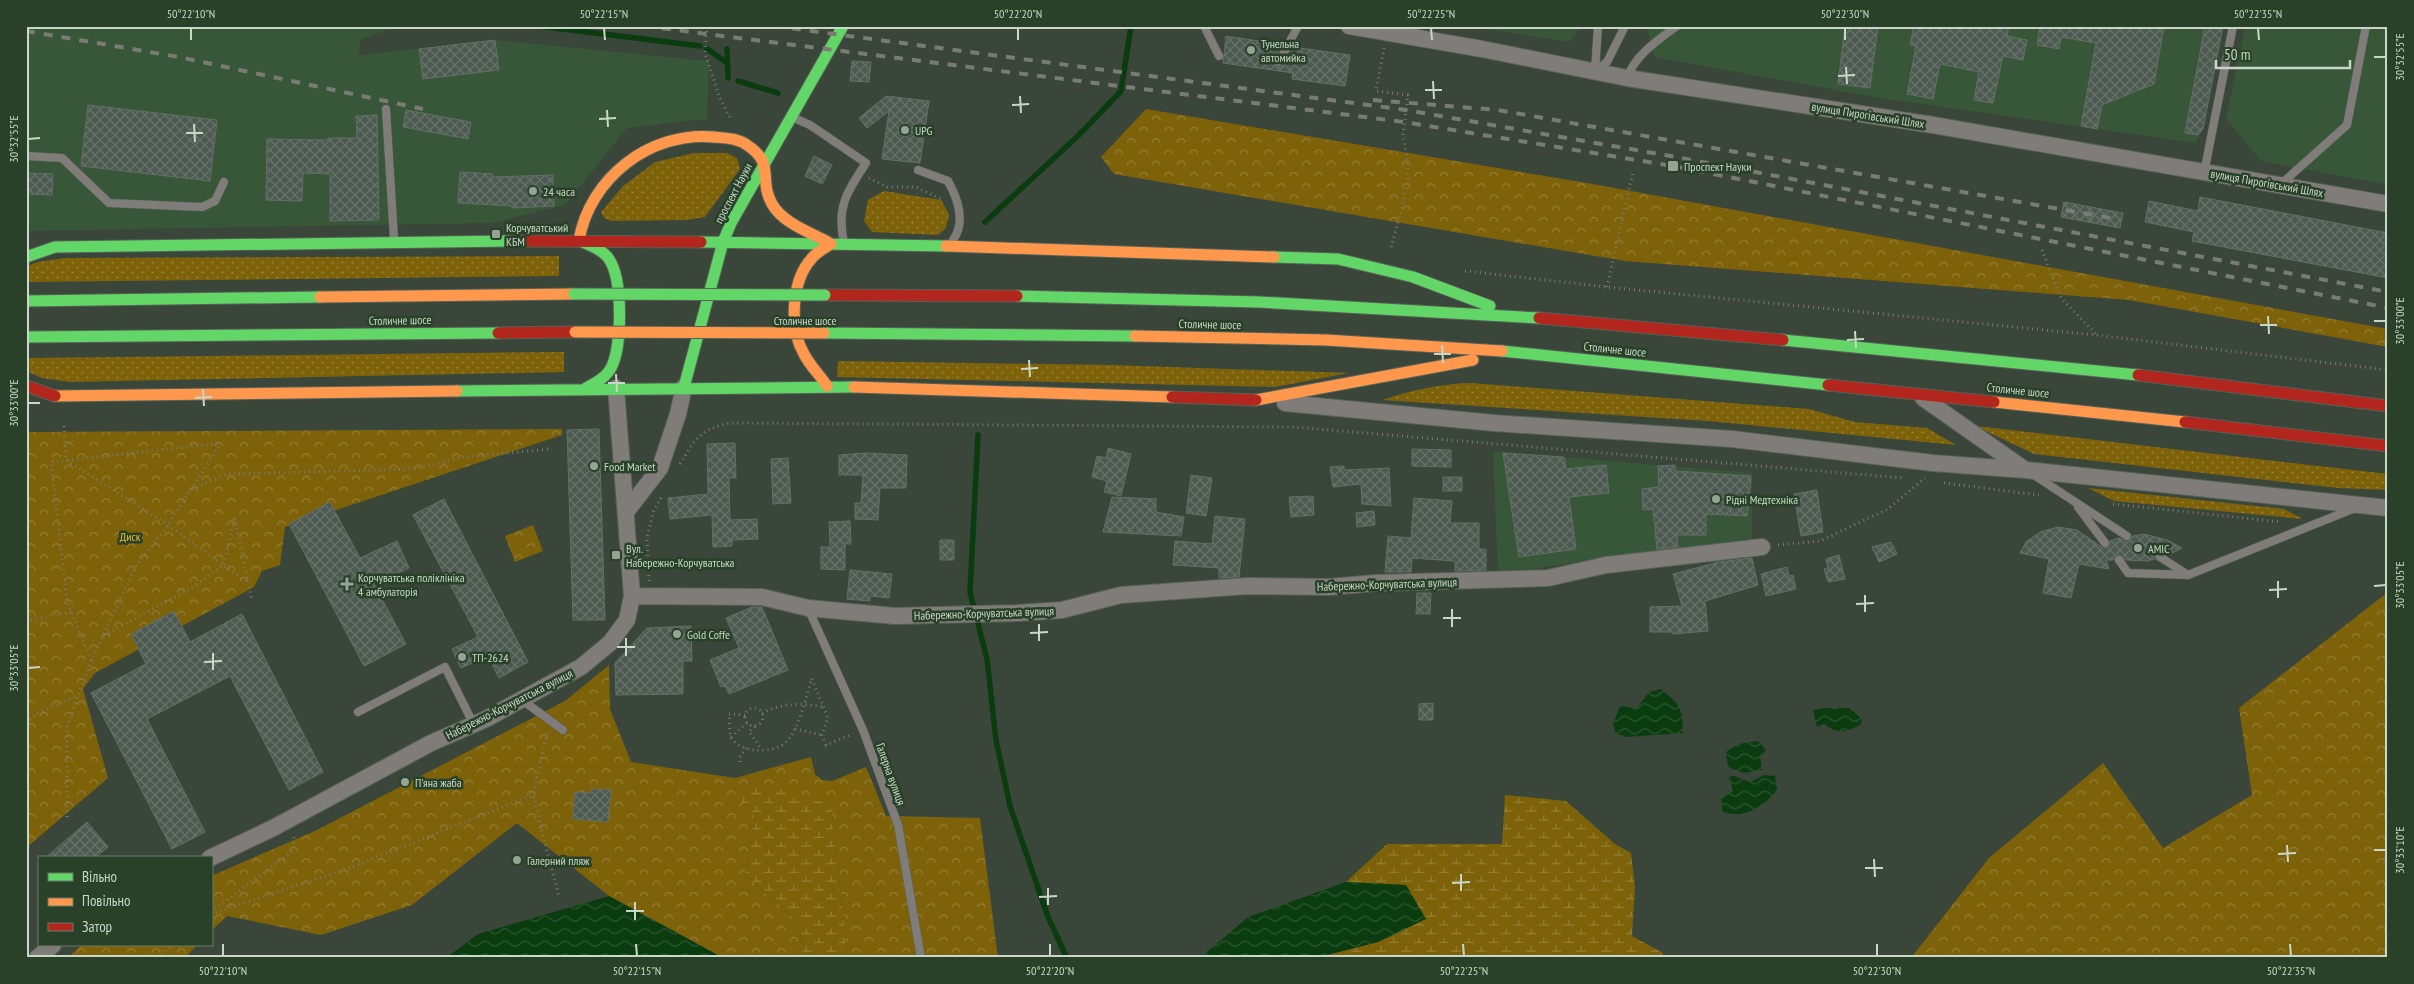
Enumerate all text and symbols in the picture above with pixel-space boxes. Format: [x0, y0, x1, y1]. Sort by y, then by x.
text: 50°22'10"N [167, 6, 215, 21]
text: 50°22'15"N [580, 6, 628, 21]
text: 50°22'20"N [994, 6, 1042, 21]
text: 50°22'25"N [1407, 6, 1455, 21]
text: 50°22'30"N [1821, 6, 1869, 21]
text: 50°22'35"N [2234, 6, 2282, 21]
text: 30°32'55"E [2392, 33, 2407, 81]
place label: Тунельна автомийка [1261, 36, 1306, 65]
scale bar [2216, 38, 2350, 70]
marker: Тунельна автомийка [1245, 44, 1257, 56]
text: 50 m [2224, 45, 2250, 64]
street label: вулиця Пирогівський Шлях [1810, 99, 1926, 131]
text: 30°32'55"E [6, 115, 21, 163]
place label: UPG [915, 123, 933, 138]
marker: UPG [899, 124, 911, 136]
marker: Проспект Науки [1666, 159, 1680, 173]
place label: Проспект Науки [1684, 159, 1752, 174]
street label: проспект Науки [711, 160, 755, 226]
street label: вулиця Пирогівський Шлях [2209, 166, 2325, 200]
place label: 24 часа [543, 184, 575, 199]
marker: 24 часа [527, 185, 539, 197]
place label: Корчуватський КБМ [506, 220, 568, 249]
marker: Корчуватський КБМ [490, 228, 502, 240]
text: 30°33'00"E [2392, 297, 2407, 345]
street label: Столичне шосе [369, 312, 432, 328]
street label: Столичне шосе [774, 313, 836, 328]
street label: Столичне шосе [1179, 316, 1242, 332]
street label: Столичне шосе [1583, 338, 1647, 360]
text: 30°33'00"E [6, 379, 21, 427]
street label: Столичне шосе [1986, 379, 2050, 401]
place label: Food Market [604, 459, 656, 474]
marker: Food Market [588, 460, 600, 472]
place label: Рідні Медтехніка [1726, 492, 1798, 507]
marker: Рідні Медтехніка [1710, 493, 1722, 505]
park label: Диск [120, 529, 141, 544]
place label: Вул. Набережно-Корчуватська [626, 541, 735, 570]
place label: AMIC [2148, 541, 2170, 556]
marker: AMIC [2132, 542, 2144, 554]
marker: Вул. Набережно-Корчуватська [610, 549, 622, 561]
text: 30°33'05"E [2392, 561, 2407, 609]
place label: Корчуватська поліклініка 4 амбулаторія [358, 570, 465, 599]
street label: Набережно-Корчуватська вулиця [1317, 574, 1458, 594]
marker: Корчуватська поліклініка 4 амбулаторія [340, 577, 354, 591]
street label: Набережно-Корчуватська вулиця [914, 603, 1055, 623]
place label: Gold Coffe [687, 627, 730, 642]
marker: Gold Coffe [671, 628, 683, 640]
text: 30°33'05"E [6, 644, 21, 692]
place label: ТП-2624 [472, 650, 509, 665]
marker: ТП-2624 [456, 651, 468, 663]
street label: Набережно-Корчуватська вулиця [443, 665, 575, 743]
street label: Галерна вулиця [873, 741, 909, 807]
place label: П'яна жаба [415, 775, 462, 790]
marker: П'яна жаба [399, 776, 411, 788]
text: 30°33'10"E [2392, 826, 2407, 874]
place label: Галерний пляж [527, 853, 590, 868]
marker: Галерний пляж [511, 854, 523, 866]
legend [38, 856, 212, 946]
text: Вільно [82, 867, 117, 886]
text: Повільно [82, 891, 130, 910]
text: Затор [82, 917, 112, 936]
text: 50°22'10"N [199, 963, 247, 978]
text: 50°22'15"N [613, 963, 661, 978]
text: 50°22'20"N [1026, 963, 1074, 978]
text: 50°22'25"N [1440, 963, 1488, 978]
text: 50°22'30"N [1853, 963, 1901, 978]
text: 50°22'35"N [2267, 963, 2315, 978]

